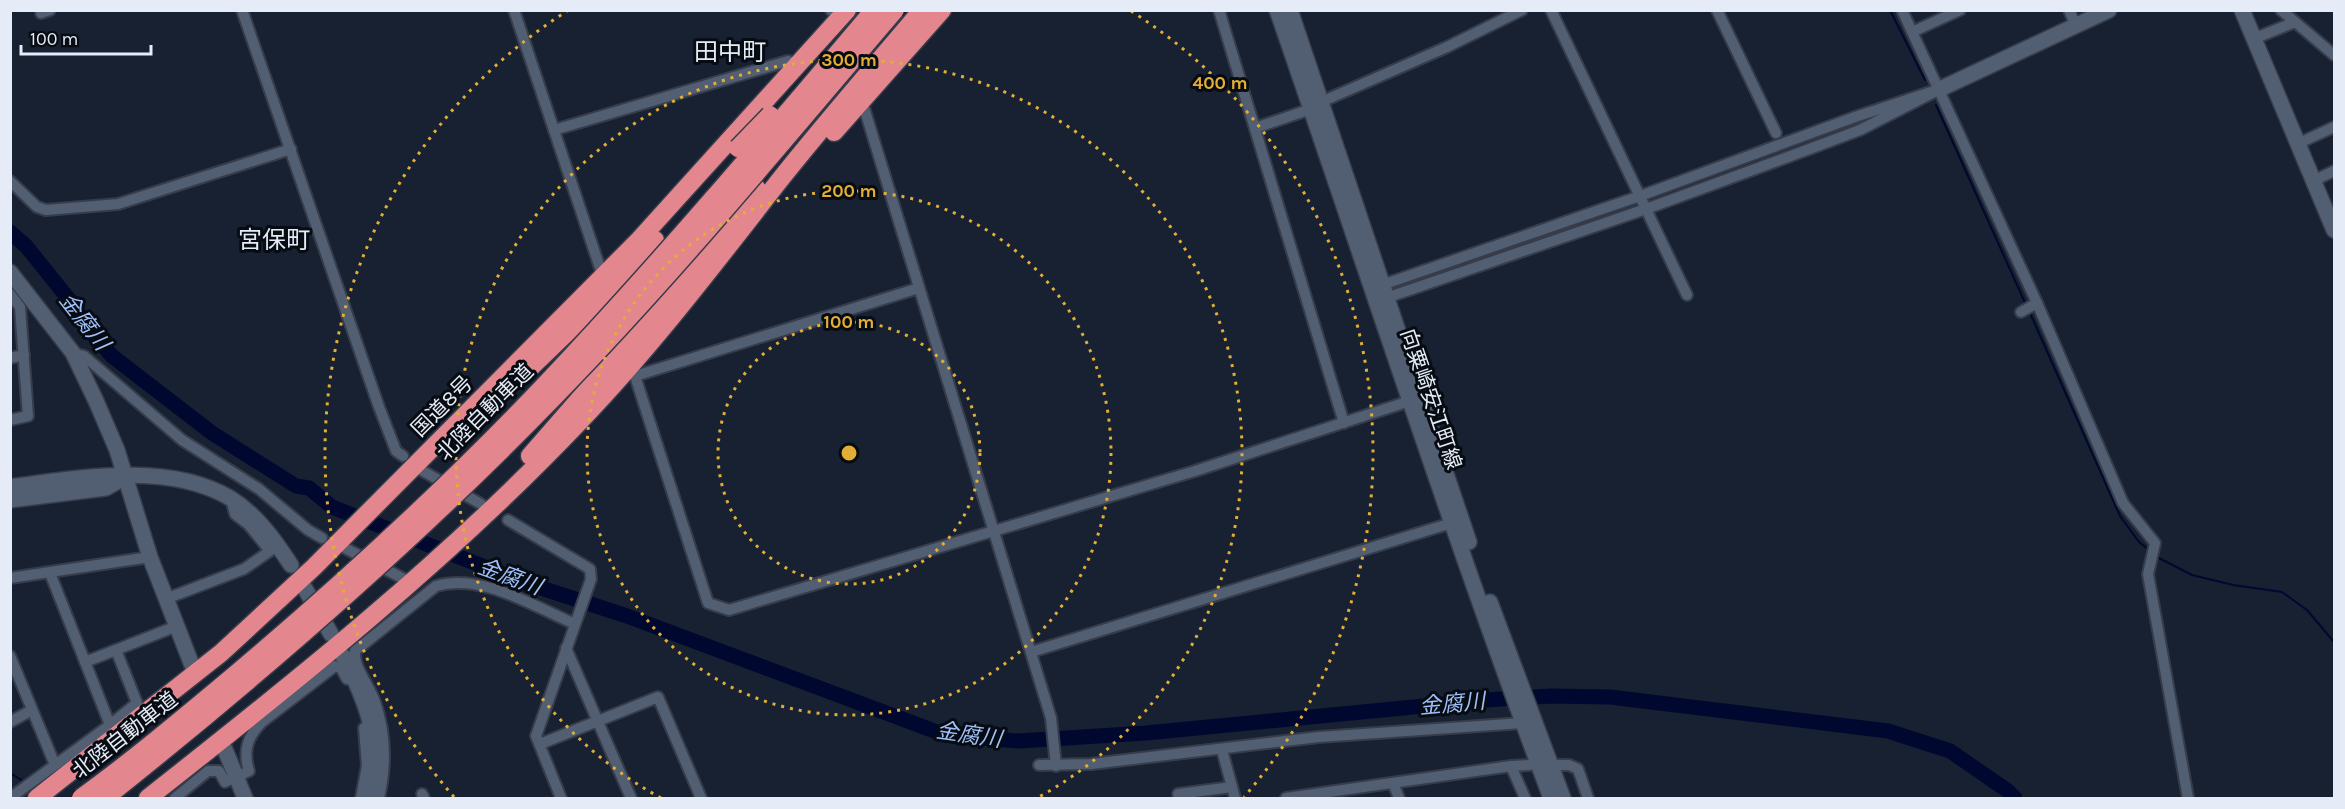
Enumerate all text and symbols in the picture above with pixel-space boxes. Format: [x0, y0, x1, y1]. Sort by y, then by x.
scale bar [21, 18, 152, 56]
text: 100 m [30, 28, 78, 50]
district label: 田中町 [694, 38, 766, 66]
text: 300 m [821, 49, 877, 71]
text: 400 m [1192, 72, 1248, 94]
text: 200 m [821, 180, 877, 202]
district label: 宮保町 [238, 226, 310, 254]
water label: 金腐川 [54, 288, 116, 357]
text: 100 m [824, 311, 874, 333]
street label: 向粟崎安江町線 [1396, 326, 1466, 472]
street label: 北陸自動車道 [432, 359, 538, 465]
street label: 国道8号 [407, 371, 477, 441]
centre of rings [839, 443, 859, 463]
water label: 金腐川 [474, 553, 547, 601]
street label: 北陸自動車道 [68, 687, 182, 783]
water label: 金腐川 [1418, 688, 1488, 720]
water label: 金腐川 [934, 718, 1005, 753]

